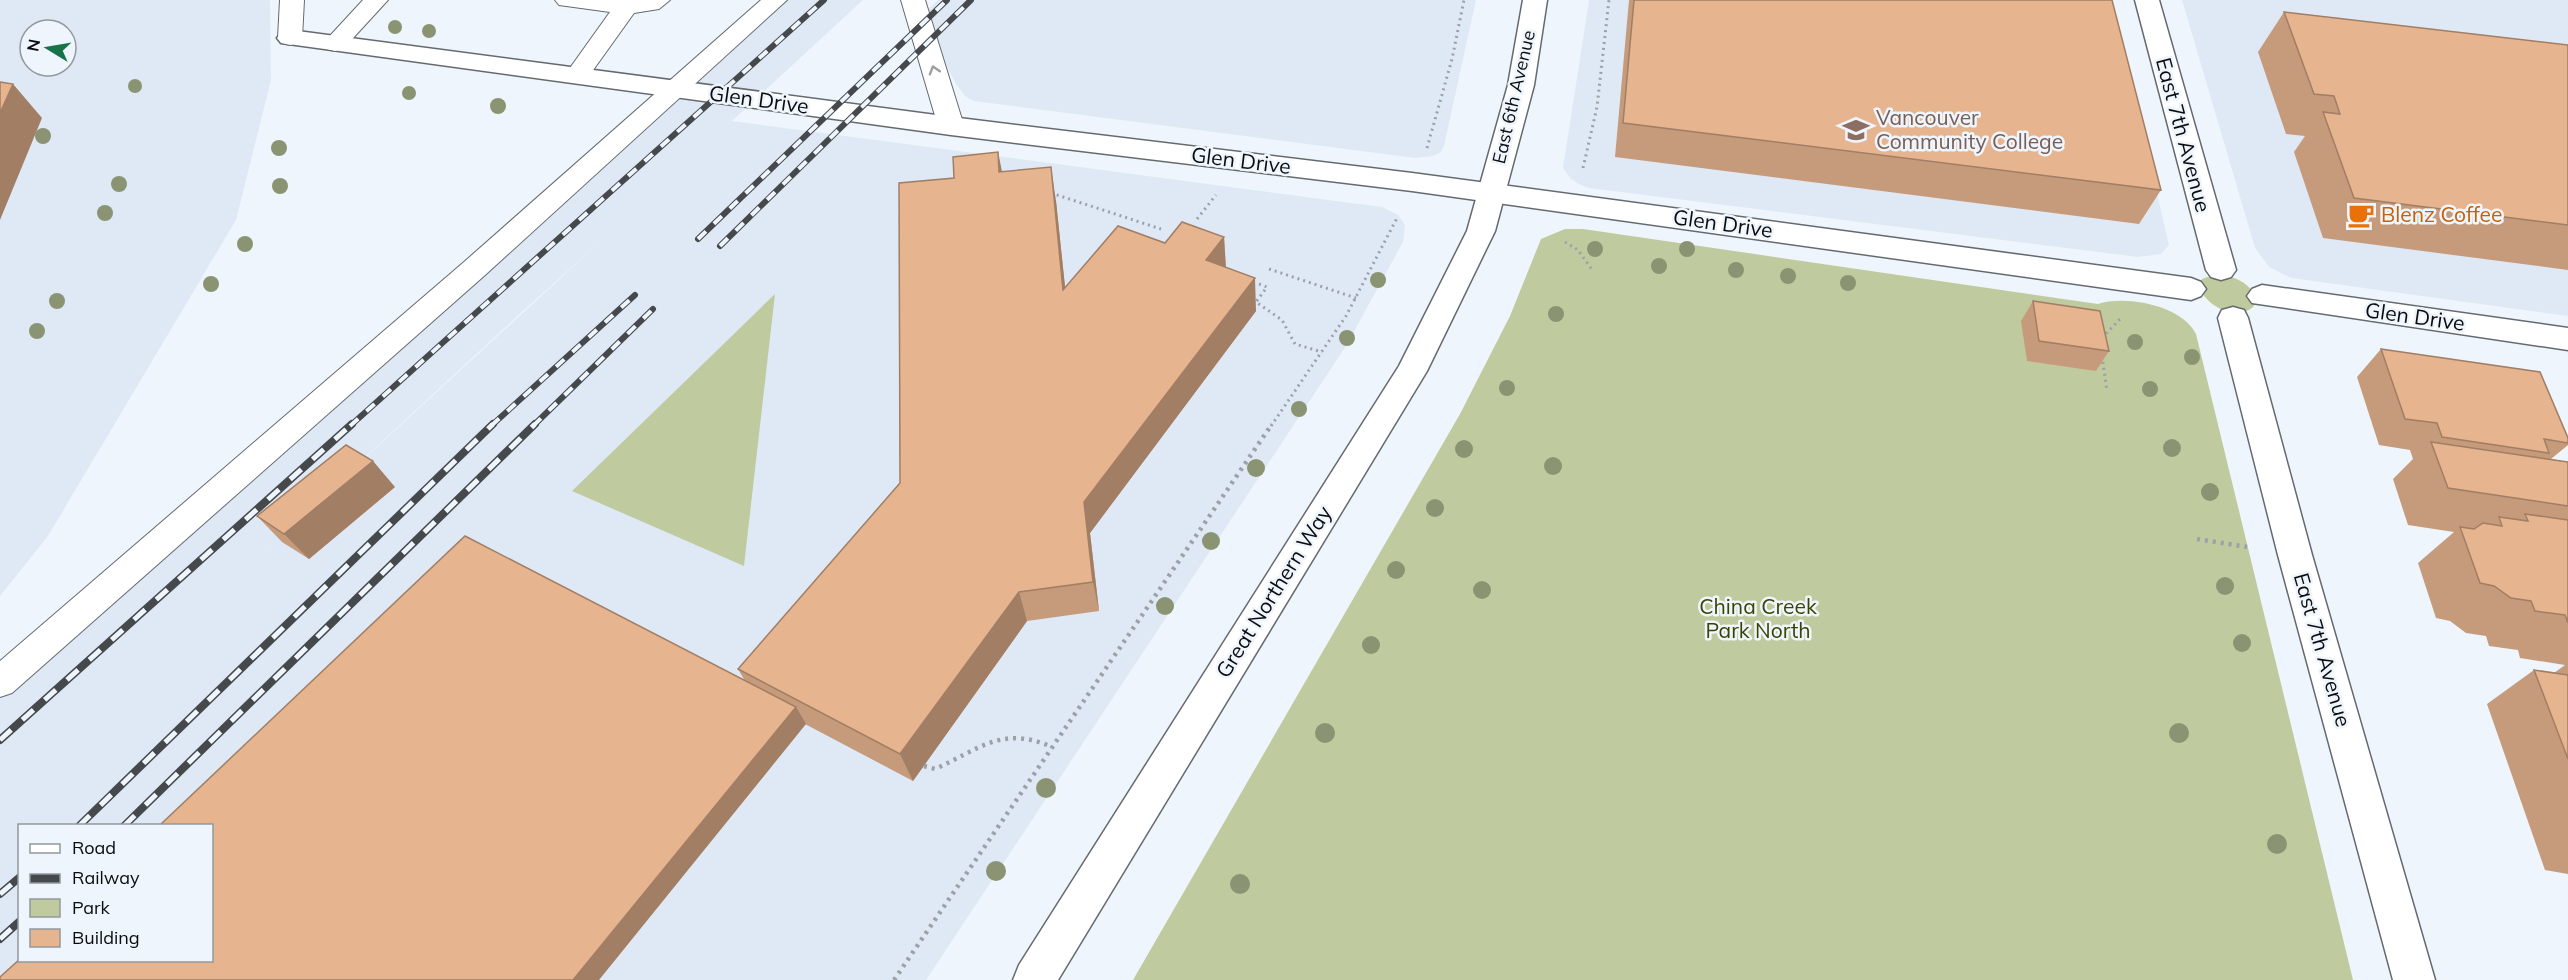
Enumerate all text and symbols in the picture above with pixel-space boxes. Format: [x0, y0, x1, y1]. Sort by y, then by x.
north arrow [18, 18, 78, 78]
street label: East 6th Avenue [1487, 28, 1540, 166]
text: N [22, 37, 44, 53]
street label: East 7th Avenue [2151, 55, 2217, 215]
one-way arrow [929, 65, 941, 76]
street label: Glen Drive [708, 79, 811, 119]
place label: Vancouver Community College [1876, 104, 2063, 154]
school or university icon: Vancouver Community College [1841, 115, 1871, 145]
street label: Glen Drive [1190, 141, 1292, 179]
cafe icon: Blenz Coffee [2346, 200, 2376, 230]
place label: Blenz Coffee [2381, 201, 2502, 227]
street label: Glen Drive [1672, 203, 1775, 243]
street label: Glen Drive [2364, 296, 2467, 336]
street label: Great Northern Way [1210, 501, 1337, 682]
street label: East 7th Avenue [2289, 570, 2357, 730]
park label: China Creek Park North [1699, 593, 1817, 643]
legend [18, 824, 213, 962]
text: Road [72, 836, 116, 859]
text: Railway [72, 866, 140, 889]
text: Park [72, 896, 111, 919]
text: Building [72, 926, 140, 949]

